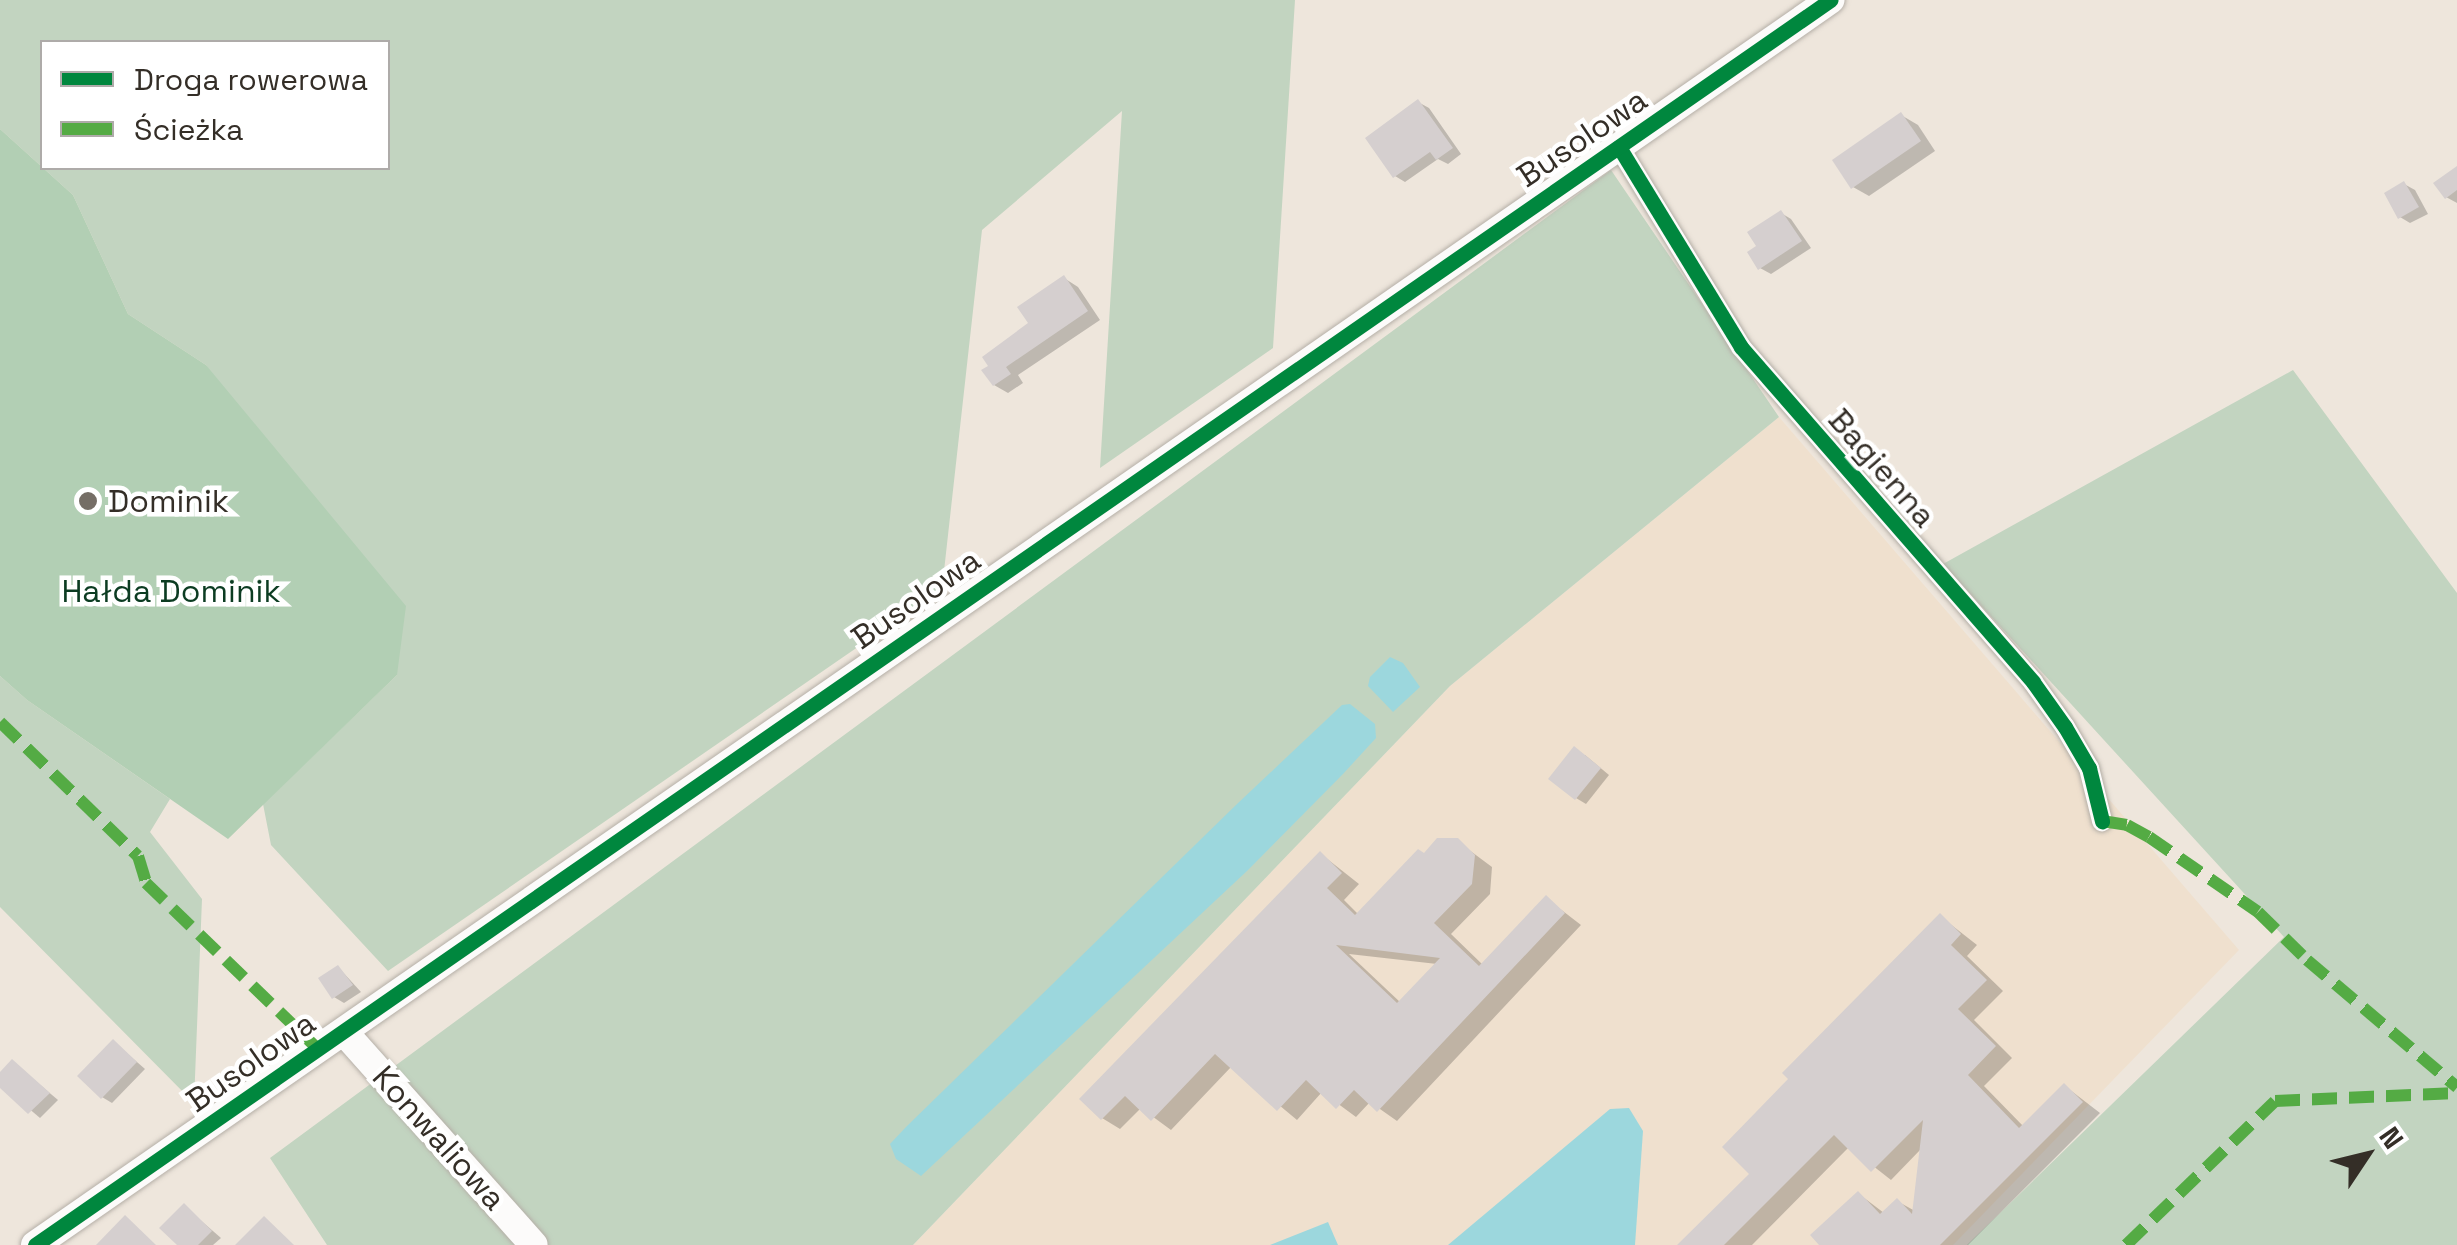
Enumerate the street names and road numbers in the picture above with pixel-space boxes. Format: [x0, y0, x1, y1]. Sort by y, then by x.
street label: Busolowa [1510, 81, 1654, 195]
street label: Bagienna [1820, 401, 1944, 535]
street label: Busolowa [844, 541, 988, 657]
street label: Busolowa [179, 1004, 323, 1120]
street label: Konwaliowa [364, 1058, 514, 1218]

